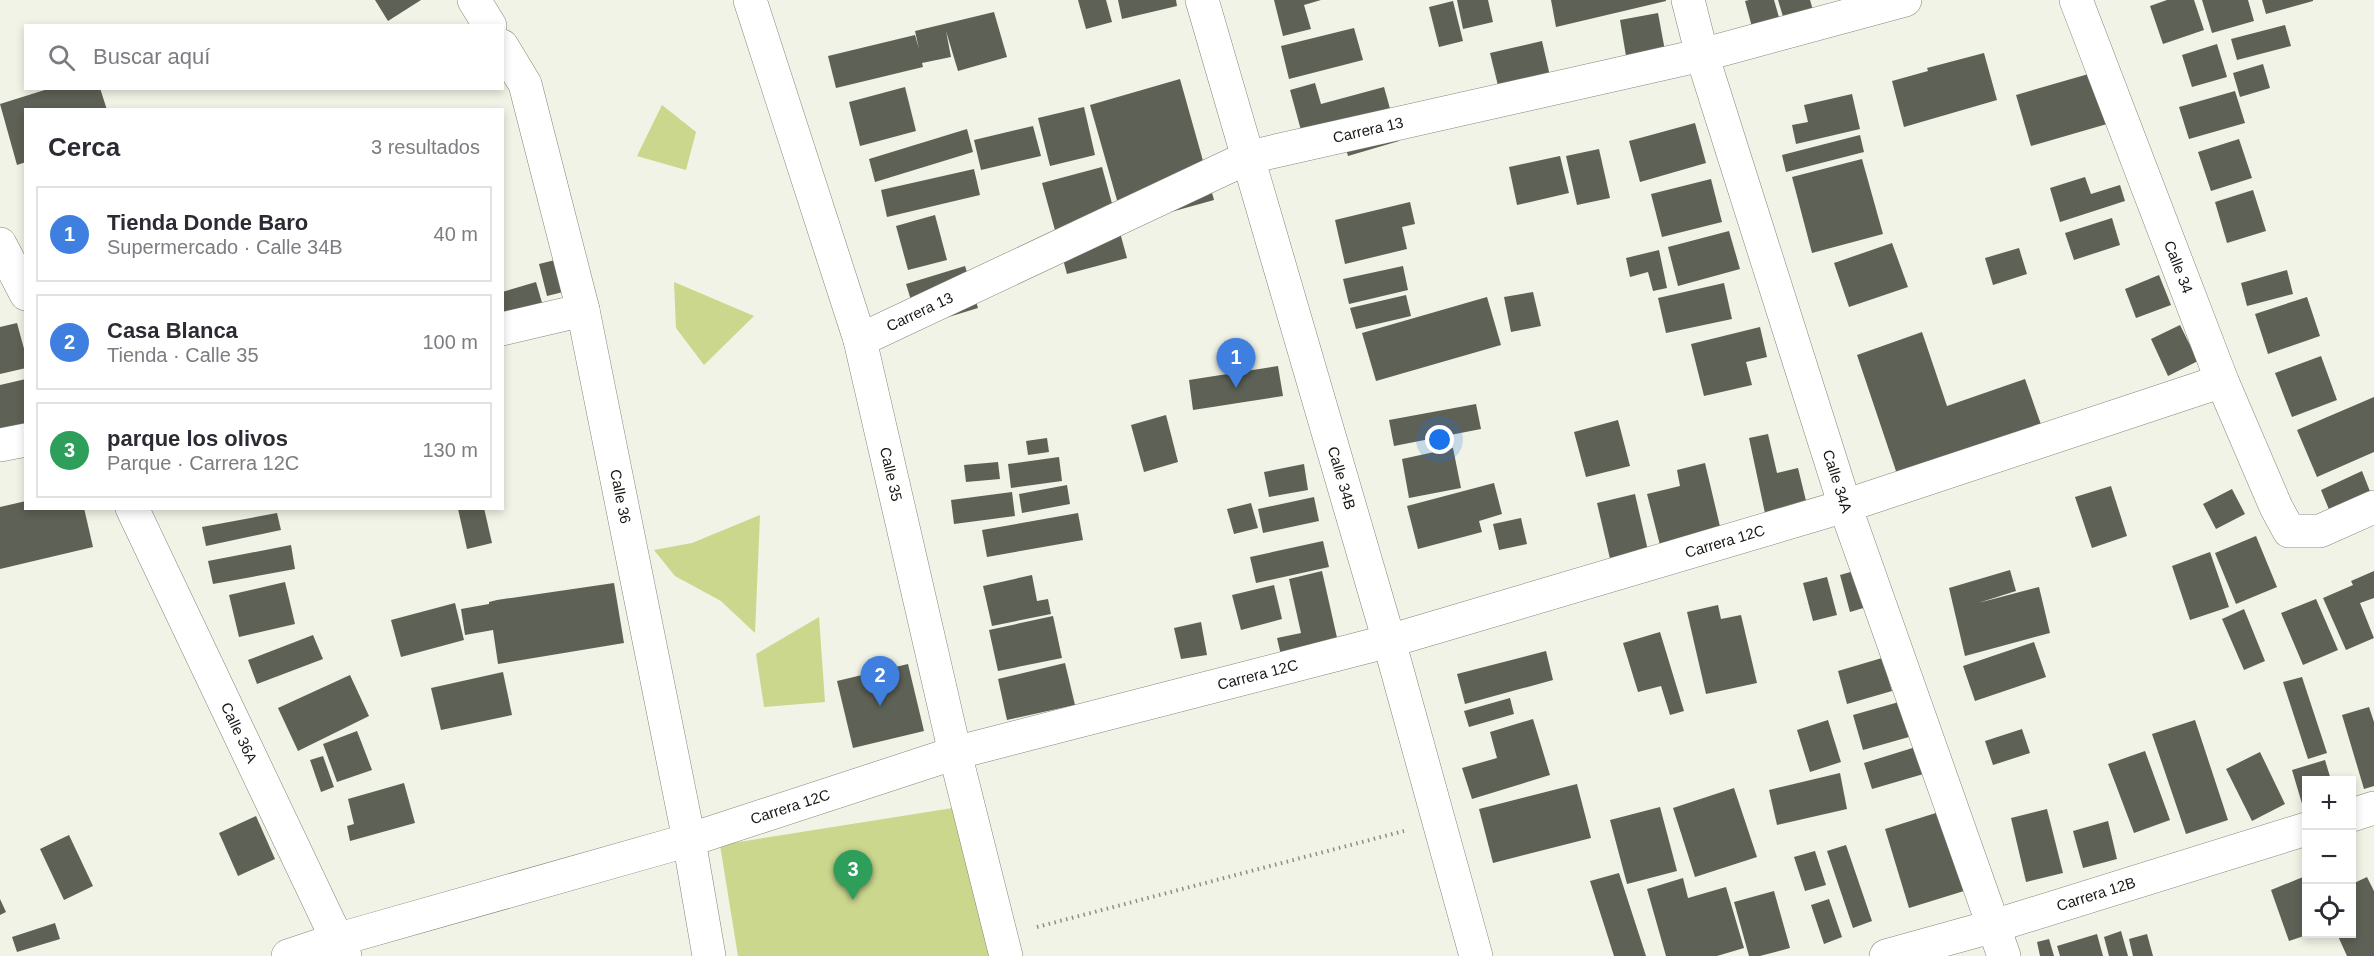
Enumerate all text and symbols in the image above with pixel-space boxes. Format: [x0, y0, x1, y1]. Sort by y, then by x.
search box [24, 24, 504, 90]
icon: search [45, 41, 78, 74]
text: Buscar aquí [93, 44, 210, 69]
street label: Carrera 13 [1331, 114, 1405, 146]
text: Cerca [48, 132, 120, 162]
text: 3 resultados [371, 136, 480, 158]
text: Tienda Donde Baro [107, 210, 308, 235]
text: 1 [64, 223, 75, 245]
text: 40 m [434, 223, 478, 245]
text: Supermercado · Calle 34B [107, 236, 343, 258]
street label: Calle 34 [2161, 238, 2197, 296]
street label: Carrera 13 [883, 288, 956, 334]
text: Casa Blanca [107, 318, 238, 343]
text: 2 [64, 331, 75, 353]
text: 100 m [422, 331, 478, 353]
pin: 1 [1216, 338, 1256, 388]
text: Tienda · Calle 35 [107, 344, 259, 366]
your location [1425, 425, 1454, 454]
text: parque los olivos [107, 426, 288, 451]
text: 3 [64, 439, 75, 461]
text: 130 m [422, 439, 478, 461]
street label: Calle 34B [1325, 444, 1359, 512]
street label: Calle 35 [877, 445, 906, 503]
street label: Calle 34A [1820, 448, 1856, 515]
text: Parque · Carrera 12C [107, 452, 299, 474]
street label: Calle 36 [607, 468, 635, 525]
street label: Carrera 12C [1683, 521, 1767, 561]
pin: 2 [860, 656, 900, 706]
street label: Carrera 12C [1216, 656, 1300, 693]
street label: Calle 36A [218, 700, 261, 766]
map controls [2302, 776, 2356, 938]
button: + [2302, 776, 2356, 830]
street label: Carrera 12C [748, 785, 832, 827]
button: − [2302, 830, 2356, 884]
pin: 3 [834, 850, 872, 900]
street label: Carrera 12B [2054, 874, 2137, 914]
button: locate [2302, 884, 2356, 938]

